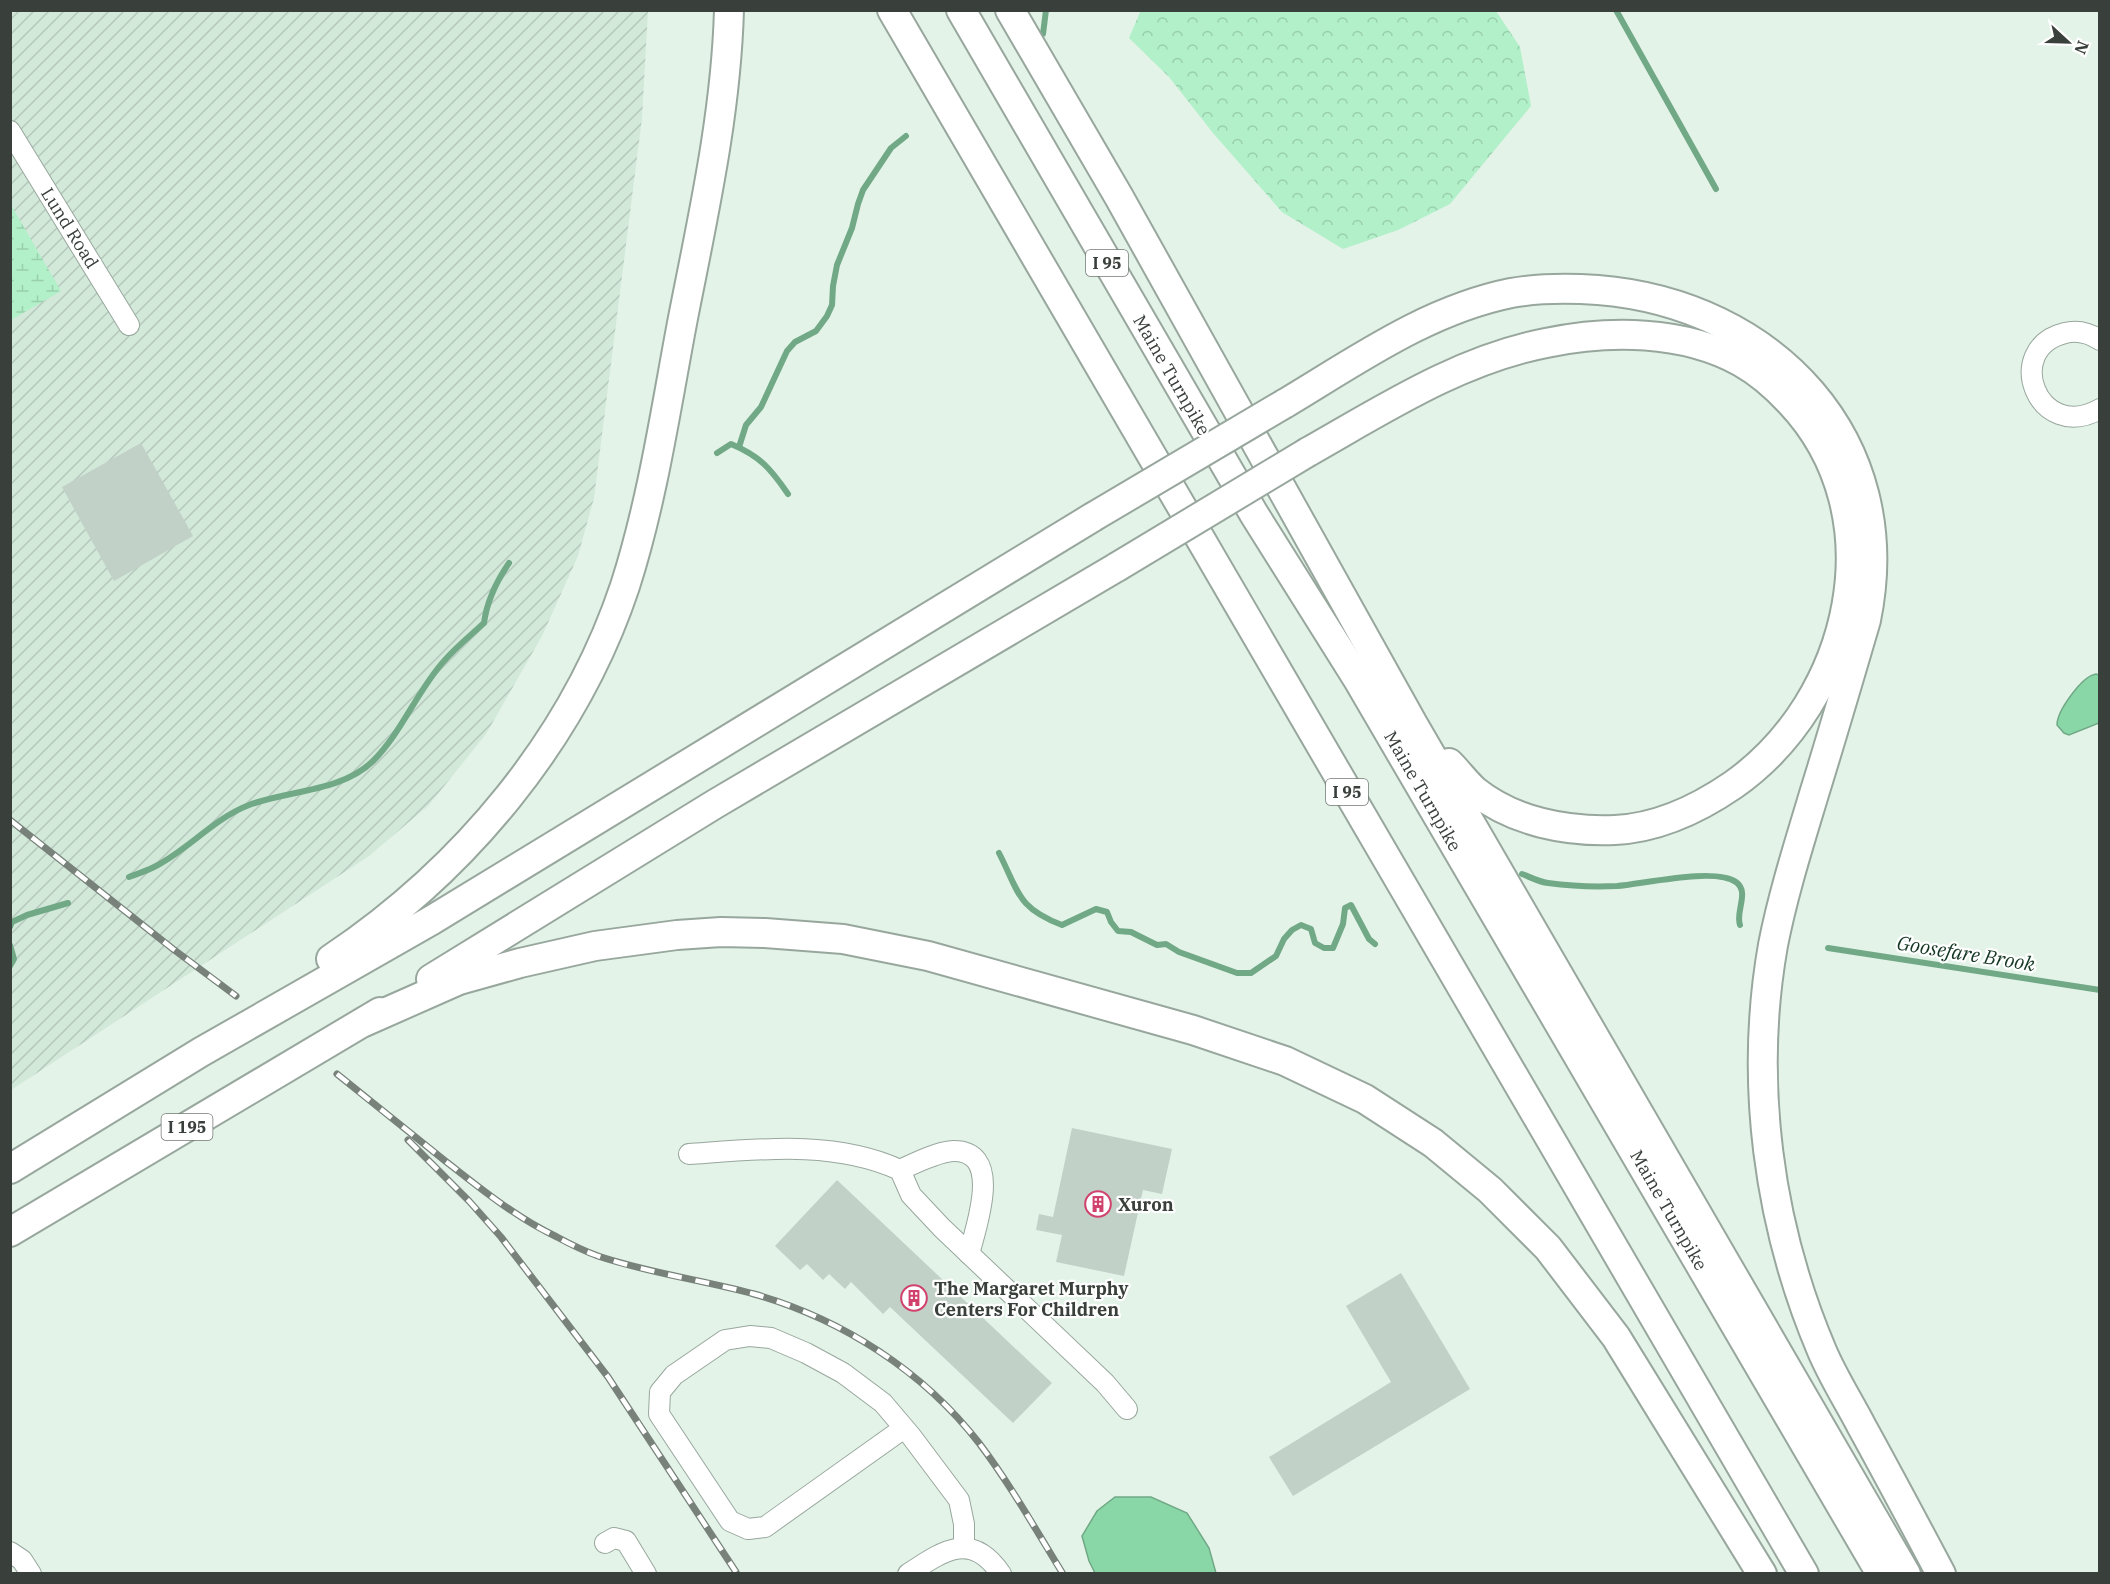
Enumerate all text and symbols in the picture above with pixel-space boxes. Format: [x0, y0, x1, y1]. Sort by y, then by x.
north arrow [2038, 12, 2098, 72]
text: N [2070, 38, 2094, 57]
street label: Lund Road [36, 183, 104, 273]
road number: I 95 [1086, 250, 1128, 276]
street label: Maine Turnpike [1128, 311, 1216, 439]
street label: Maine Turnpike [1379, 727, 1467, 855]
road number: I 95 [1326, 779, 1368, 805]
water label: Goosefare Brook [1895, 929, 2037, 977]
road number: I 195 [162, 1114, 213, 1140]
street label: Maine Turnpike [1625, 1146, 1713, 1274]
building icon: Xuron [1083, 1189, 1113, 1219]
place label: Xuron [1118, 1193, 1174, 1216]
place label: The Margaret Murphy Centers For Children [934, 1277, 1129, 1321]
building icon: The Margaret Murphy Centers For Children [899, 1283, 929, 1313]

